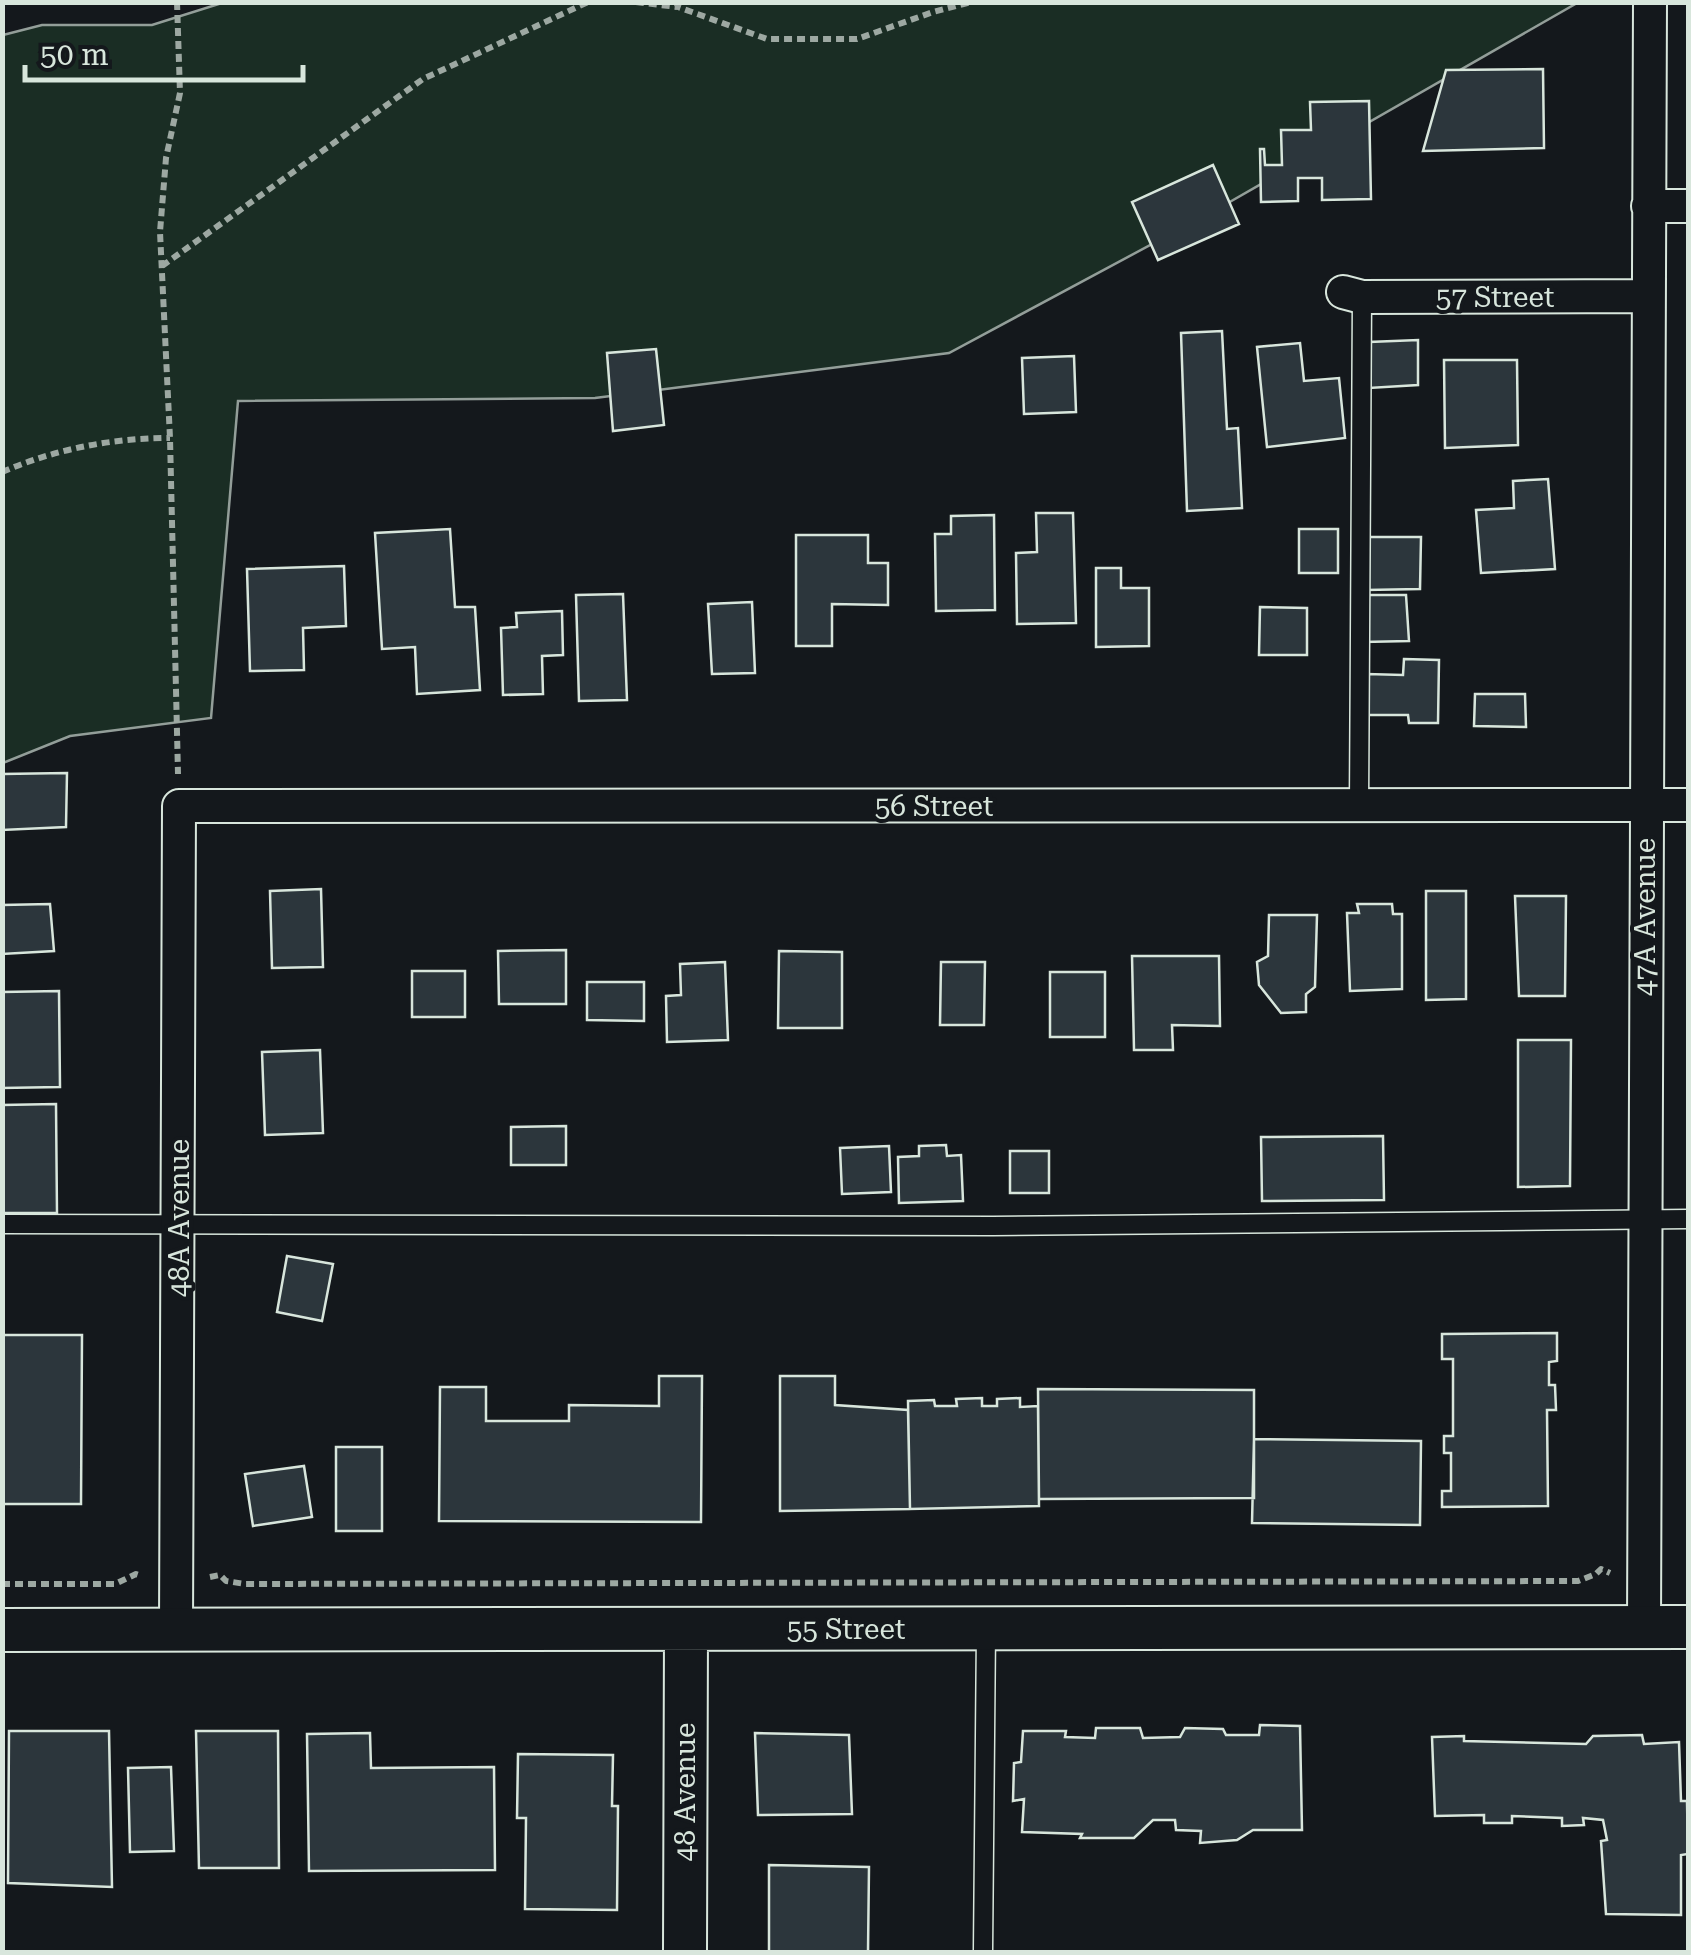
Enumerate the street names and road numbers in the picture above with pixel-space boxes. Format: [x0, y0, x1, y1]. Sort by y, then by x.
street label: 57 Street [1436, 281, 1554, 314]
street label: 56 Street [875, 790, 993, 823]
street label: 47A Avenue [1629, 838, 1662, 996]
street label: 48A Avenue [163, 1139, 196, 1297]
street label: 55 Street [787, 1613, 905, 1646]
street label: 48 Avenue [669, 1723, 702, 1861]

